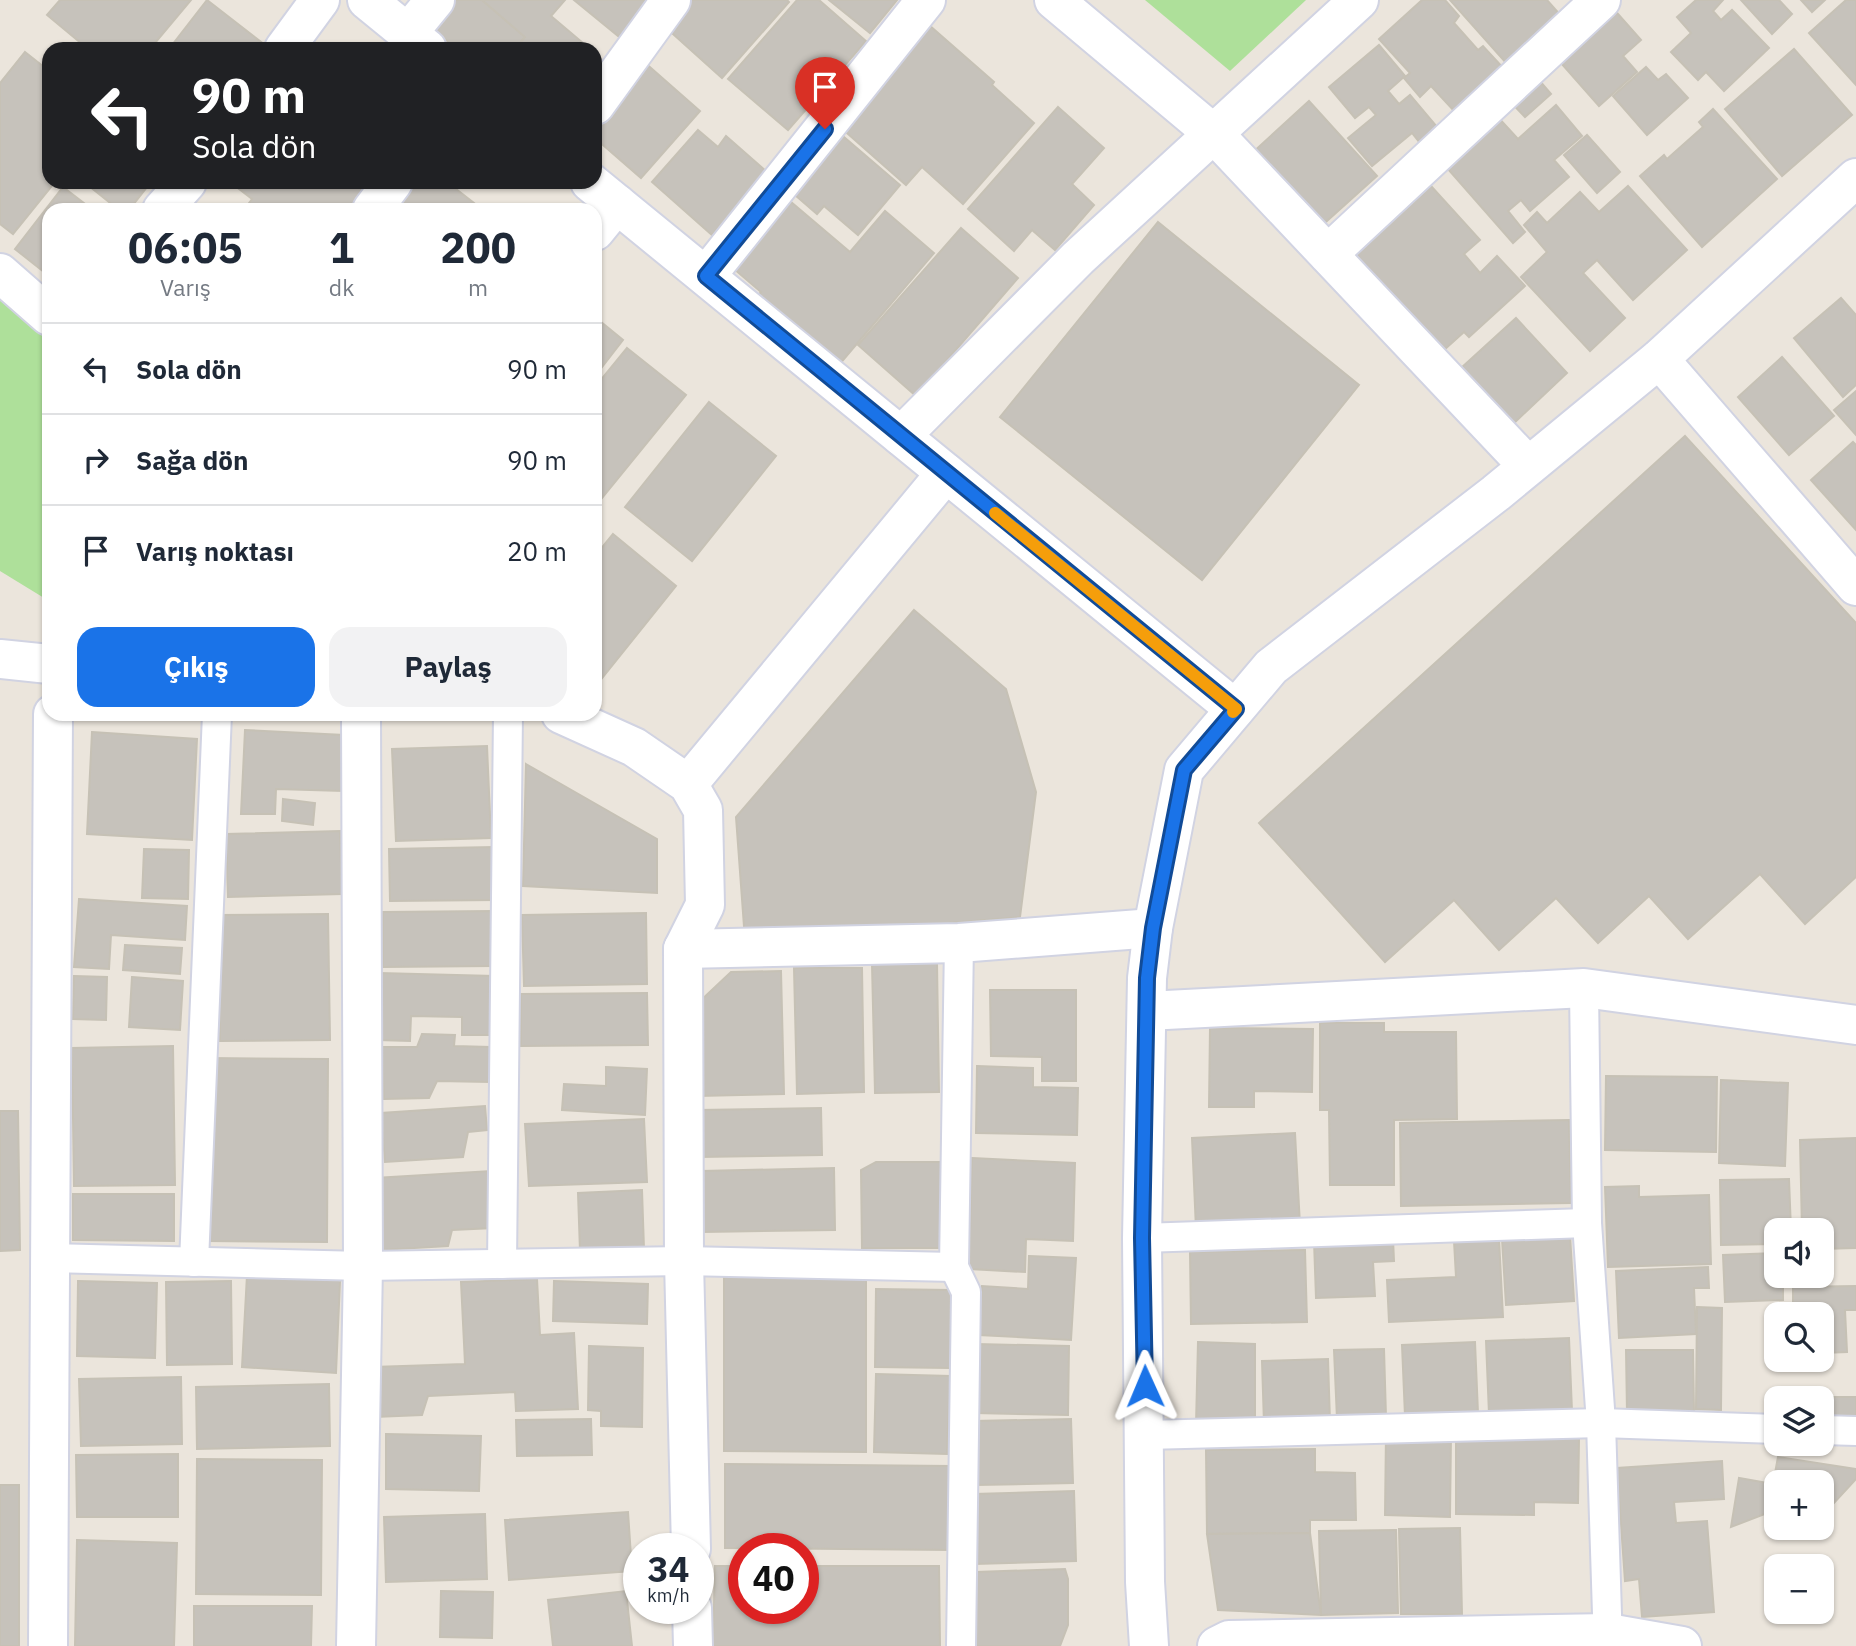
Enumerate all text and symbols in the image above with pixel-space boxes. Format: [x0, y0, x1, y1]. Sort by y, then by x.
pin [795, 57, 855, 129]
text: 90 m [192, 63, 306, 126]
icon: arrive [806, 68, 844, 106]
icon: left [77, 70, 168, 161]
text: Sola dön [192, 125, 317, 167]
text: 06:05 [128, 220, 243, 275]
text: 1 [329, 220, 354, 275]
text: 200 [440, 220, 516, 275]
text: Varış [160, 272, 211, 302]
text: dk [329, 272, 354, 302]
text: m [468, 272, 488, 302]
icon: left [77, 350, 115, 388]
text: Sola dön [136, 352, 242, 386]
text: 90 m [507, 352, 567, 386]
icon: right [77, 441, 115, 479]
text: Sağa dön [136, 443, 248, 477]
text: 90 m [507, 443, 567, 477]
icon: arrive [77, 532, 115, 570]
text: Varış noktası [136, 534, 294, 568]
text: 20 m [507, 534, 567, 568]
button: Çıkış [77, 627, 315, 707]
button: Paylaş [329, 627, 567, 707]
map controls [1764, 1218, 1834, 1624]
button: sound [1764, 1218, 1834, 1288]
button: search [1764, 1302, 1834, 1372]
position arrow [1108, 1349, 1182, 1423]
button: layers [1764, 1386, 1834, 1456]
button: + [1764, 1470, 1834, 1540]
speed limit sign: 40 [728, 1533, 819, 1624]
text: 34 [647, 1546, 690, 1592]
button: − [1764, 1554, 1834, 1624]
text: km/h [647, 1584, 690, 1607]

